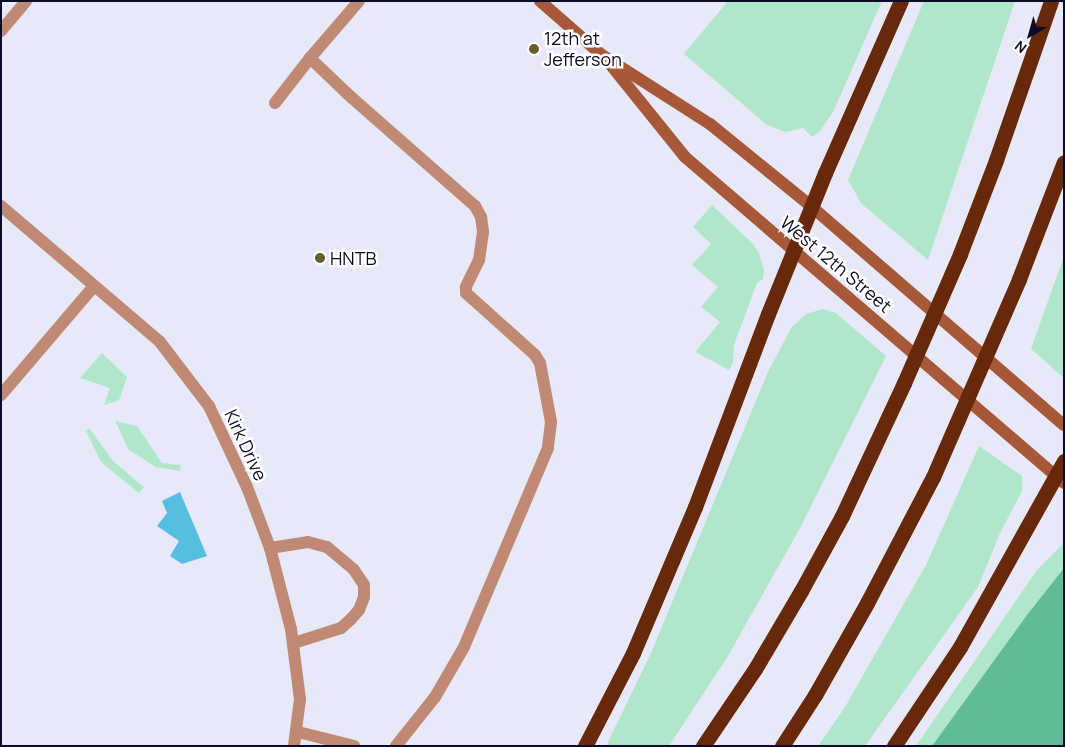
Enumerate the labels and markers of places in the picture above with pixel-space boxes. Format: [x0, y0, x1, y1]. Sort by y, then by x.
place label: 12th at Jefferson [544, 28, 622, 70]
marker: 12th at Jefferson [528, 43, 540, 55]
place label: HNTB [330, 247, 376, 269]
marker: HNTB [314, 252, 326, 264]

